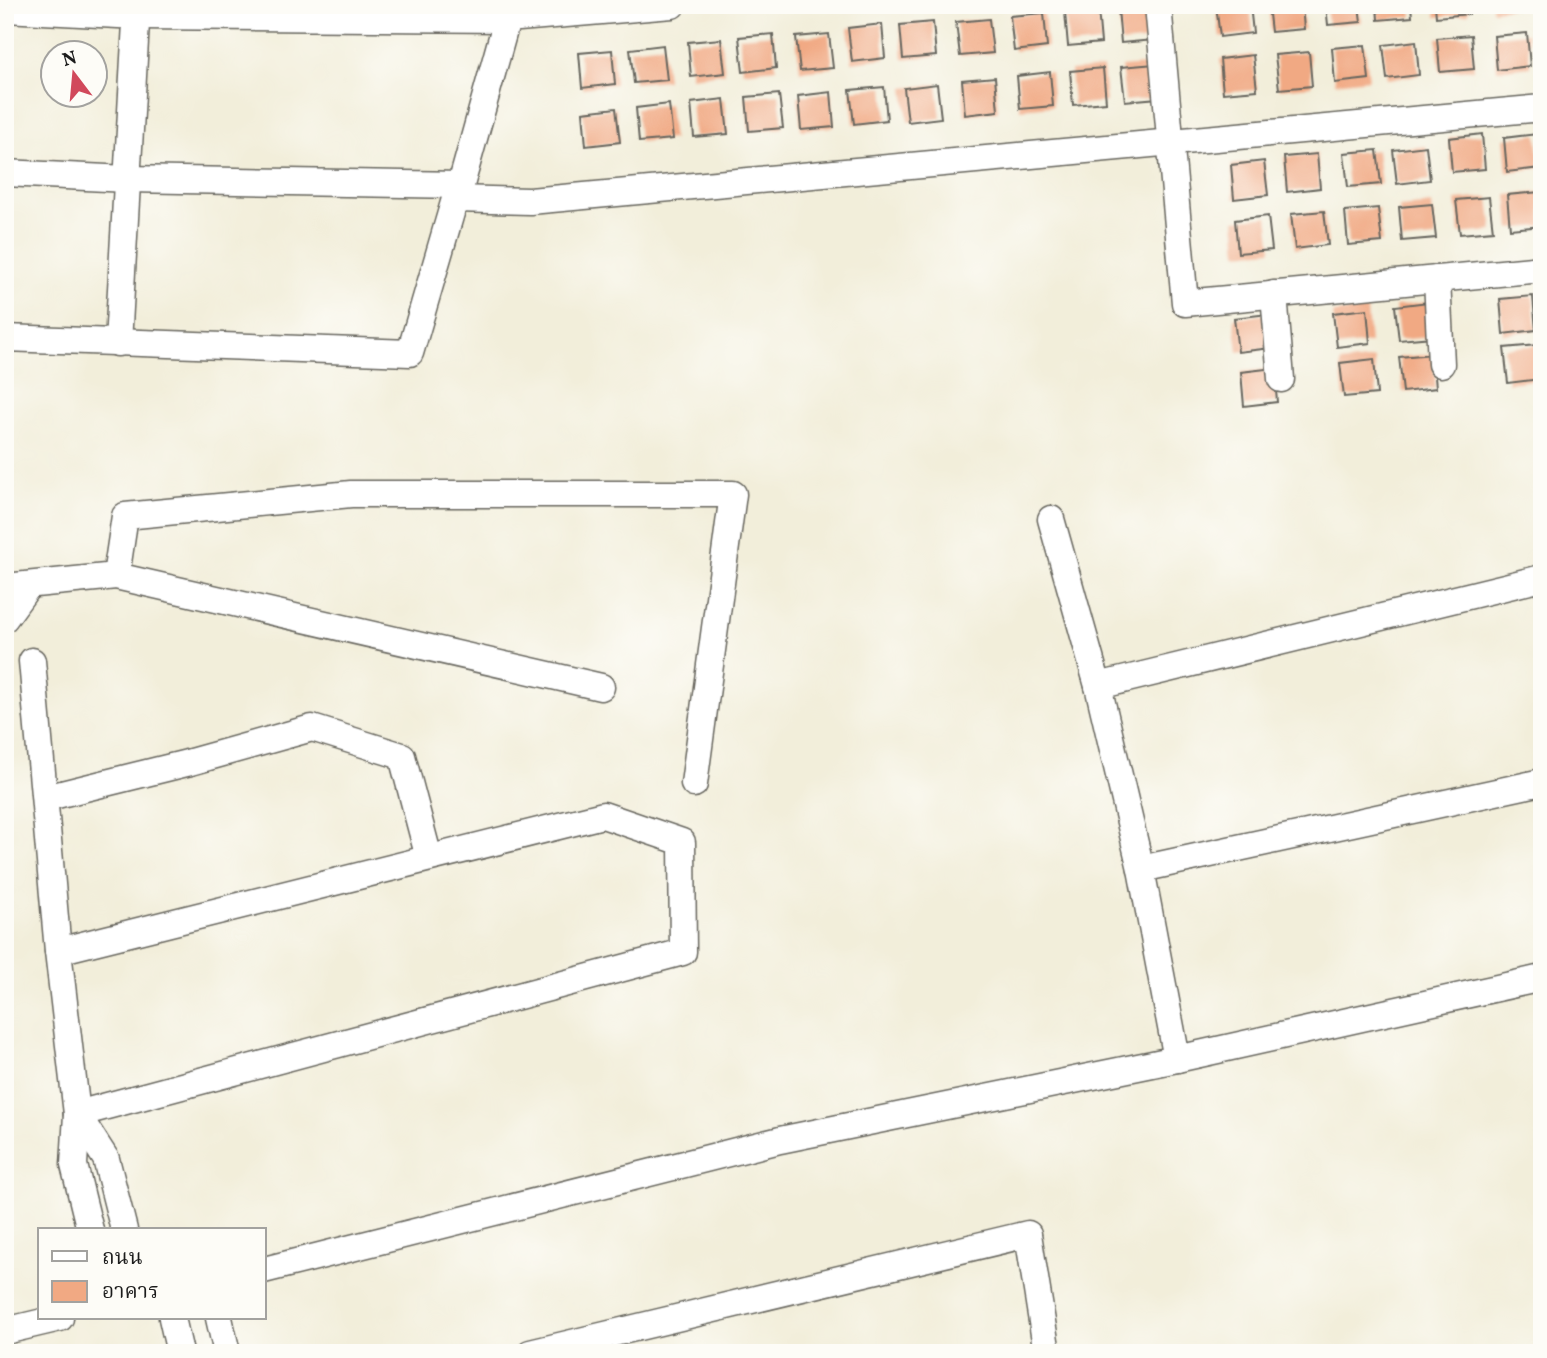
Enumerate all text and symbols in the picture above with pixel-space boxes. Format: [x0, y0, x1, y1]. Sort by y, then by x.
north arrow [38, 38, 108, 108]
text: N [60, 45, 80, 74]
legend [38, 1228, 266, 1320]
text: ถนน [102, 1244, 143, 1273]
text: อาคาร [102, 1278, 159, 1307]

